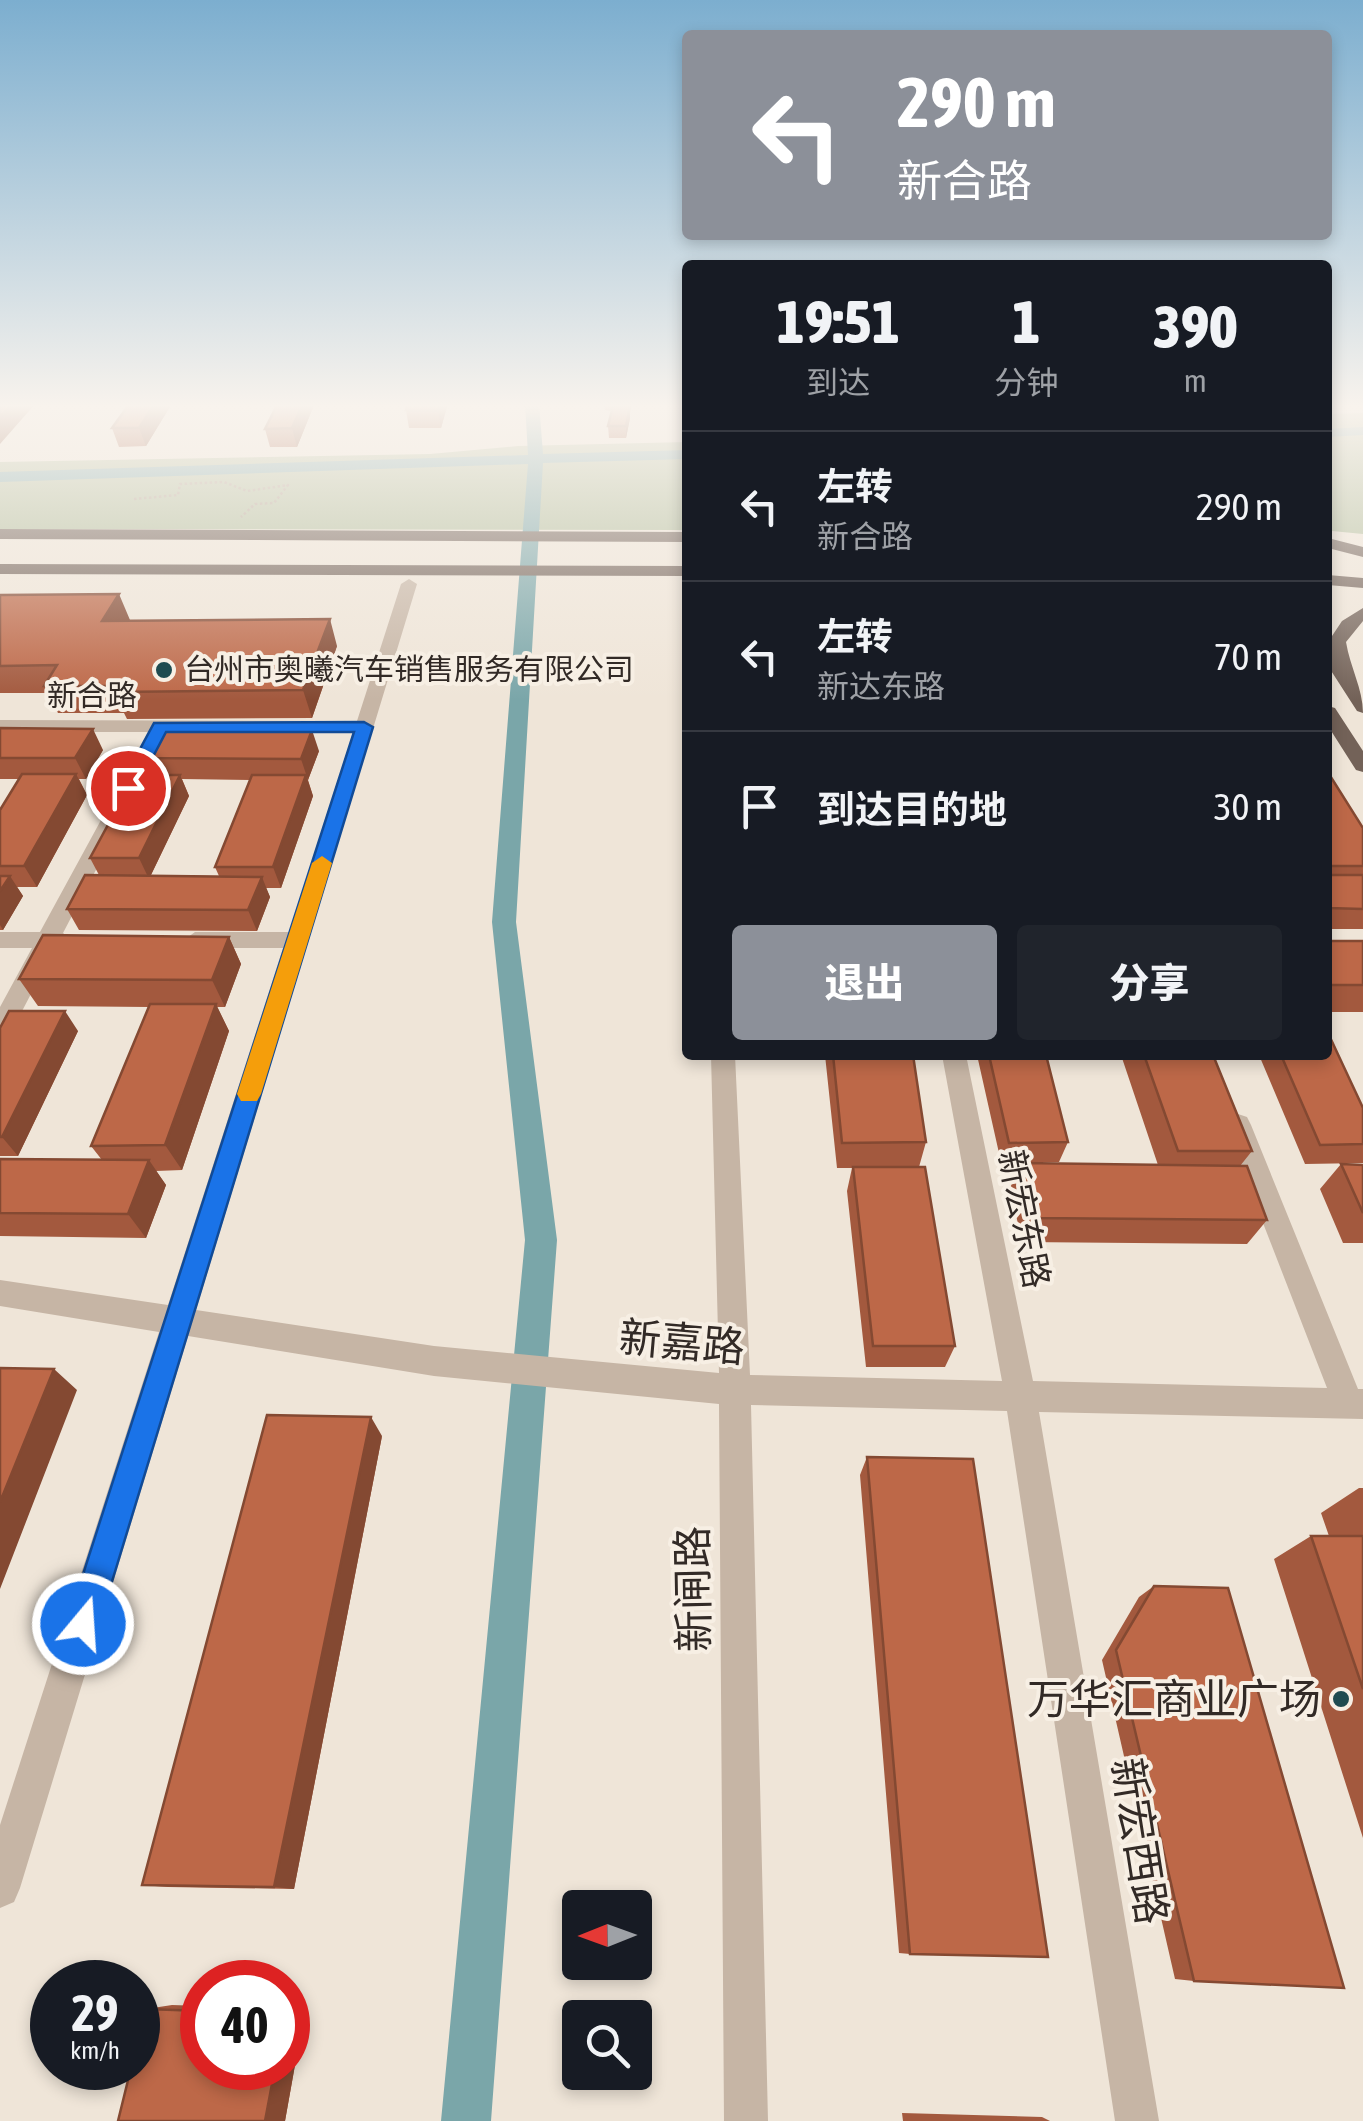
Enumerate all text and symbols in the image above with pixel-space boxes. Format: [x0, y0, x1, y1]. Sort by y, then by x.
text: 290 m [897, 62, 1056, 142]
icon: left [732, 70, 862, 200]
text: 新合路 [897, 155, 1032, 207]
text: 19:51 [776, 287, 900, 356]
text: 1 [1012, 287, 1041, 356]
text: 390 [1153, 292, 1238, 361]
text: m [1184, 362, 1207, 399]
text: 到达 [806, 364, 870, 401]
text: 分钟 [994, 364, 1058, 401]
text: 左转 [817, 465, 893, 508]
icon: left [732, 479, 787, 534]
text: 290 m [1196, 485, 1282, 528]
text: 新合路 [817, 518, 913, 555]
text: 左转 [817, 615, 893, 658]
icon: left [732, 629, 787, 684]
text: 70 m [1214, 635, 1282, 678]
place label: 台州市奥曦汽车销售服务有限公司 [184, 652, 634, 686]
marker: 台州市奥曦汽车销售服务有限公司 [153, 659, 175, 681]
text: 新达东路 [817, 668, 945, 705]
street label: 新合路 [47, 678, 137, 712]
pin [86, 746, 171, 831]
icon: arrive [101, 761, 156, 816]
icon: arrive [732, 779, 787, 834]
text: 30 m [1214, 785, 1282, 828]
text: 到达目的地 [817, 788, 1007, 831]
button: 退出 [732, 925, 997, 1040]
button: 分享 [1017, 925, 1282, 1040]
street label: 新宏东路 [992, 1146, 1058, 1291]
street label: 新嘉路 [617, 1313, 747, 1371]
street label: 新闸路 [668, 1526, 718, 1652]
position arrow [31, 1572, 135, 1676]
place label: 万华汇商业广场 [1027, 1675, 1321, 1723]
marker: 万华汇商业广场 [1330, 1688, 1352, 1710]
street label: 新宏西路 [1103, 1754, 1177, 1928]
north arrow [562, 1890, 652, 1980]
map controls [562, 1890, 652, 2090]
speed limit sign: 40 [180, 1960, 310, 2090]
text: 29 [71, 1984, 118, 2042]
button: search [562, 2000, 652, 2090]
text: km/h [70, 2036, 120, 2064]

